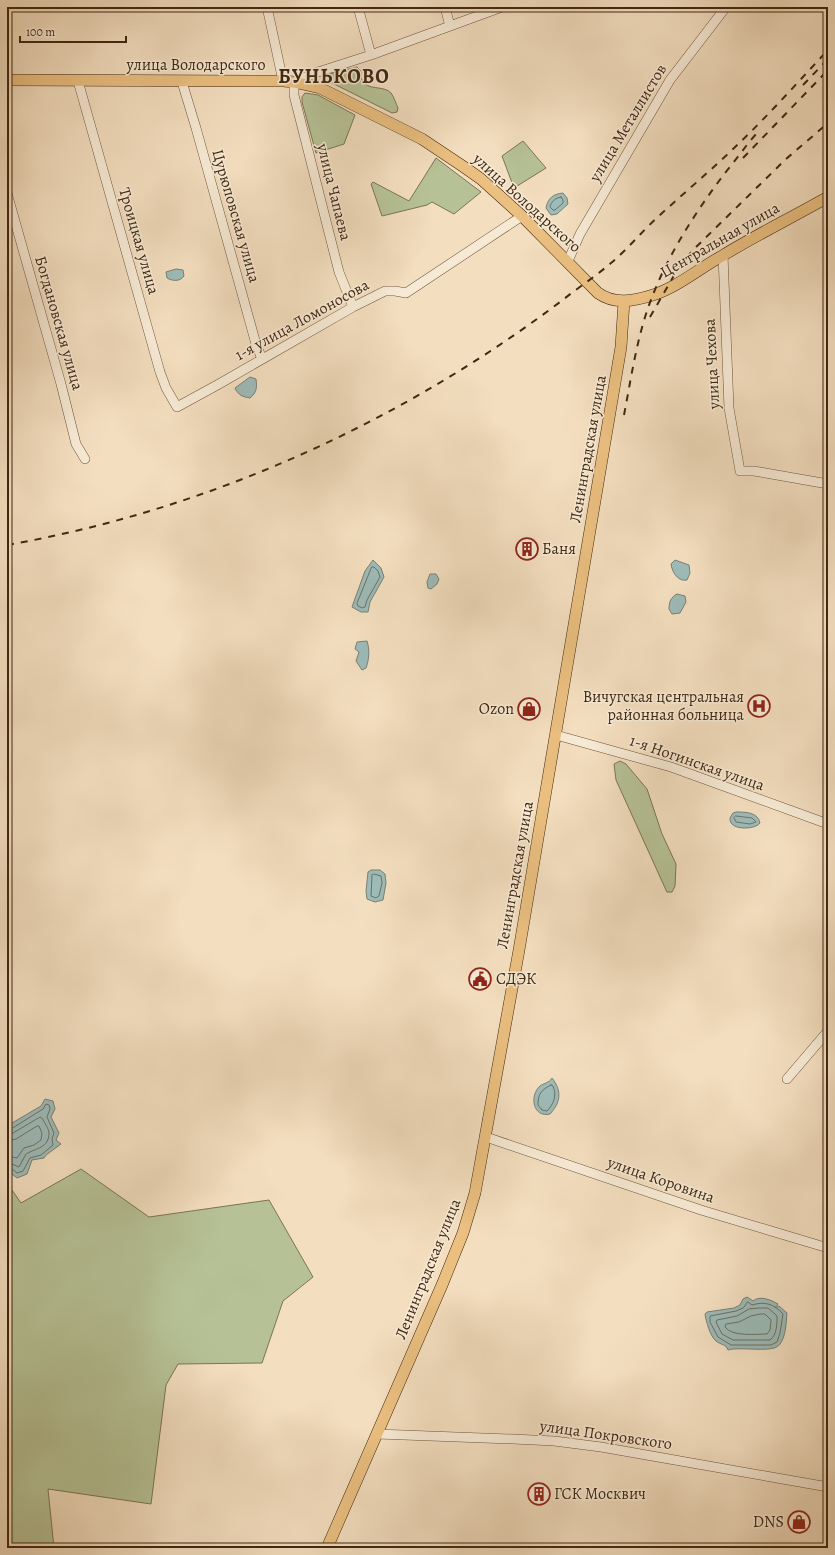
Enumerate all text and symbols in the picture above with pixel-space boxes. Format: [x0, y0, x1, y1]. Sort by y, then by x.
scale bar [20, 18, 126, 44]
text: 100 m [26, 24, 55, 40]
street label: улица Володарского [126, 54, 265, 76]
street label: улица Металлистов [584, 60, 672, 187]
district label: БУНЬКОВО [278, 63, 390, 90]
street label: улица Чапаева [311, 140, 357, 243]
street label: Цурюповская улица [206, 147, 266, 286]
street label: улица Володарского [467, 148, 586, 258]
street label: Троицкая улица [113, 185, 165, 298]
street label: Центральная улица [656, 197, 784, 283]
street label: Богдановская улица [29, 253, 89, 393]
street label: 1-я улица Ломоносова [231, 274, 374, 366]
street label: улица Чехова [699, 317, 725, 411]
street label: Ленинградская улица [564, 373, 612, 525]
building icon: Баня [514, 536, 540, 562]
place label: Баня [542, 538, 576, 560]
place label: Вичугская центральная районная больница [583, 686, 745, 726]
hospital icon: Вичугская центральная районная больница [746, 693, 772, 719]
shop icon: Ozon [516, 696, 542, 722]
place label: Ozon [479, 698, 514, 720]
street label: 1-я Ногинская улица [627, 730, 768, 797]
street label: Ленинградская улица [491, 799, 539, 951]
public building icon: СДЭК [467, 966, 493, 992]
place label: СДЭК [496, 968, 537, 990]
street label: улица Коровина [604, 1151, 718, 1209]
street label: Ленинградская улица [390, 1195, 466, 1343]
street label: улица Покровского [537, 1415, 674, 1455]
building icon: ГСК Москвич [526, 1481, 552, 1507]
place label: ГСК Москвич [554, 1483, 646, 1505]
shop icon: DNS [786, 1509, 812, 1535]
place label: DNS [753, 1511, 784, 1533]

